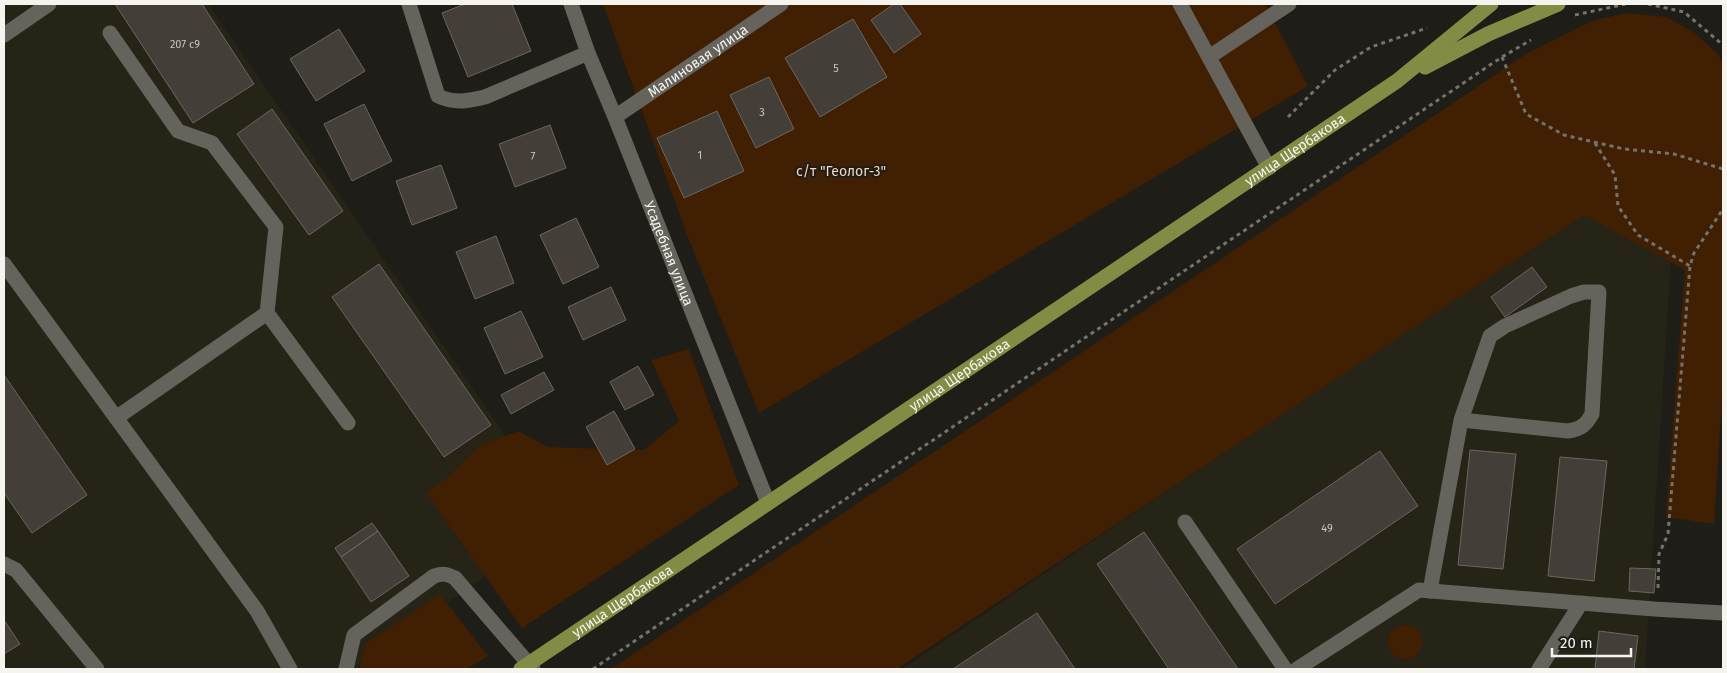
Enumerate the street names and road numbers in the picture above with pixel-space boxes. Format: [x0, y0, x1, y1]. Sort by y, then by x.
street label: Малиновая улица [645, 21, 751, 101]
street label: улица Щербакова [1241, 110, 1349, 190]
street label: Усадебная улица [640, 199, 697, 308]
street label: улица Щербакова [906, 335, 1013, 415]
street label: улица Щербакова [569, 561, 676, 641]

